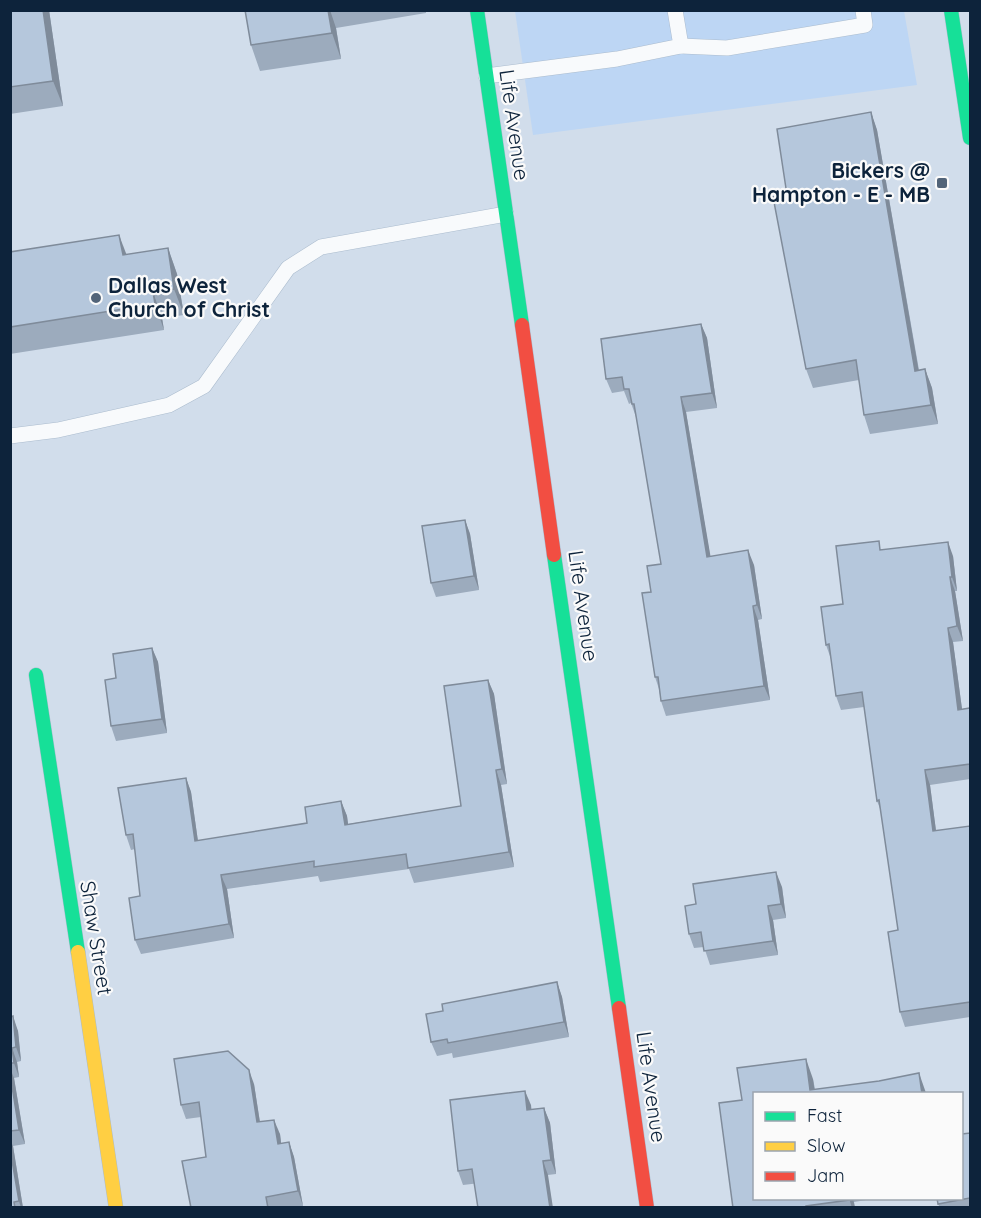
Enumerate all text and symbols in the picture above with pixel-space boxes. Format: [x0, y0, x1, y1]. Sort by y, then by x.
street label: Life Avenue [494, 68, 536, 182]
place label: Bickers @ Hampton - E - MB [752, 157, 930, 207]
marker: Bickers @ Hampton - E - MB [935, 176, 949, 190]
place label: Dallas West Church of Christ [108, 272, 270, 322]
marker: Dallas West Church of Christ [89, 291, 103, 305]
street label: Life Avenue [563, 549, 605, 663]
street label: Shaw Street [75, 879, 119, 997]
street label: Life Avenue [631, 1030, 673, 1144]
legend [753, 1092, 963, 1200]
text: Fast [807, 1104, 842, 1127]
text: Slow [807, 1134, 845, 1157]
text: Jam [807, 1164, 845, 1187]

